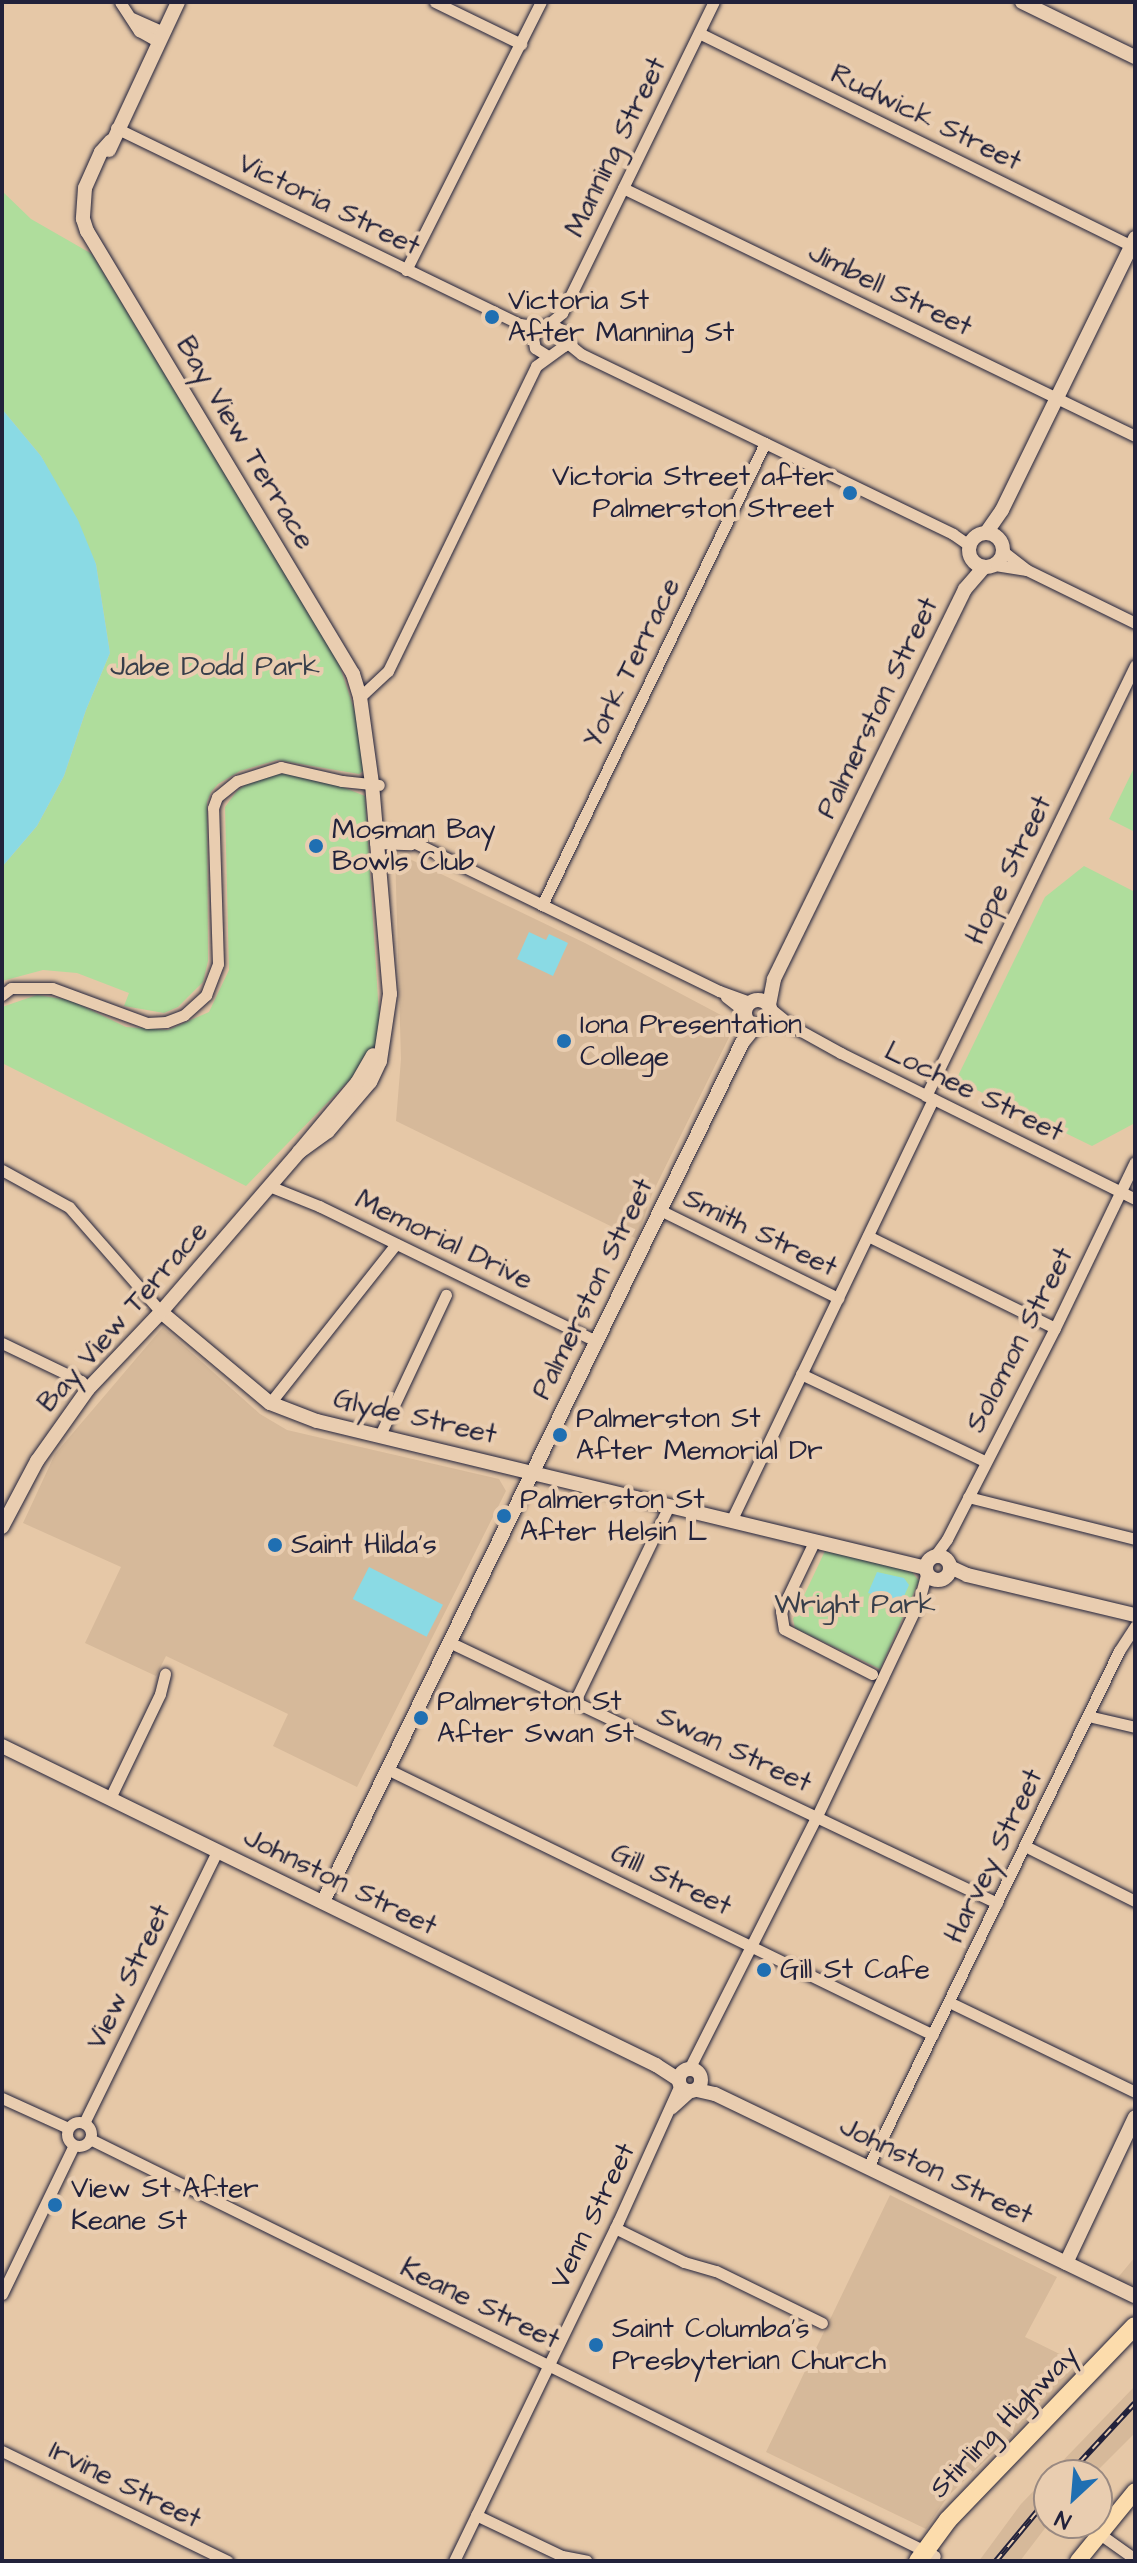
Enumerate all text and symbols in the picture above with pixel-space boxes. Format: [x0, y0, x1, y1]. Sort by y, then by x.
street label: Manning Street [558, 52, 674, 242]
street label: Rudwick Street [825, 57, 1027, 179]
street label: Victoria Street [233, 146, 425, 264]
street label: Jimbell Street [803, 236, 977, 344]
place label: Victoria St After Manning St [508, 284, 734, 350]
marker: Victoria St After Manning St [483, 308, 501, 326]
street label: Bay View Terrace [168, 331, 322, 555]
place label: Victoria Street after Palmerston Street [552, 460, 834, 526]
marker: Victoria Street after Palmerston Street [841, 484, 859, 502]
street label: York Terrace [576, 572, 688, 754]
street label: Palmerston Street [810, 592, 946, 824]
park label: Jabe Dodd Park [110, 650, 320, 684]
street label: Hope Street [959, 790, 1059, 950]
place label: Mosman Bay Bowls Club [332, 813, 496, 879]
marker: Mosman Bay Bowls Club [307, 837, 325, 855]
place label: Iona Presentation College [580, 1008, 802, 1074]
marker: Iona Presentation College [555, 1032, 573, 1050]
street label: Lochee Street [879, 1034, 1069, 1150]
street label: Palmerston Street [525, 1173, 661, 1405]
street label: Smith Street [678, 1181, 842, 1285]
street label: Memorial Drive [350, 1183, 538, 1297]
street label: Bay View Terrace [31, 1215, 215, 1419]
street label: Solomon Street [959, 1242, 1081, 1438]
street label: Glyde Street [330, 1382, 500, 1452]
place label: Palmerston St After Memorial Dr [576, 1402, 823, 1468]
marker: Palmerston St After Memorial Dr [551, 1426, 569, 1444]
place label: Palmerston St After Helsin L [520, 1483, 707, 1549]
marker: Palmerston St After Helsin L [495, 1507, 513, 1525]
place label: Saint Hilda's [291, 1528, 437, 1562]
marker: Saint Hilda's [266, 1536, 284, 1554]
park label: Wright Park [774, 1588, 936, 1622]
place label: Palmerston St After Swan St [437, 1685, 634, 1751]
street label: Swan Street [651, 1700, 817, 1800]
marker: Palmerston St After Swan St [412, 1709, 430, 1727]
street label: Harvey Street [937, 1764, 1051, 1948]
street label: Johnston Street [238, 1821, 442, 1943]
street label: Gill Street [605, 1836, 737, 1924]
street label: View Street [79, 1899, 179, 2055]
place label: Gill St Cafe [780, 1953, 930, 1987]
marker: Gill St Cafe [755, 1961, 773, 1979]
street label: Johnston Street [834, 2110, 1038, 2232]
street label: Venn Street [543, 2137, 643, 2295]
place label: View St After Keane St [71, 2172, 259, 2238]
marker: View St After Keane St [46, 2196, 64, 2214]
street label: Keane Street [395, 2251, 565, 2357]
place label: Saint Columba's Presbyterian Church [612, 2312, 886, 2378]
marker: Saint Columba's Presbyterian Church [587, 2336, 605, 2354]
street label: Stirling Highway [923, 2339, 1085, 2505]
street label: Irvine Street [43, 2434, 207, 2536]
north arrow [1033, 2459, 1113, 2539]
text: N [1050, 2502, 1076, 2536]

